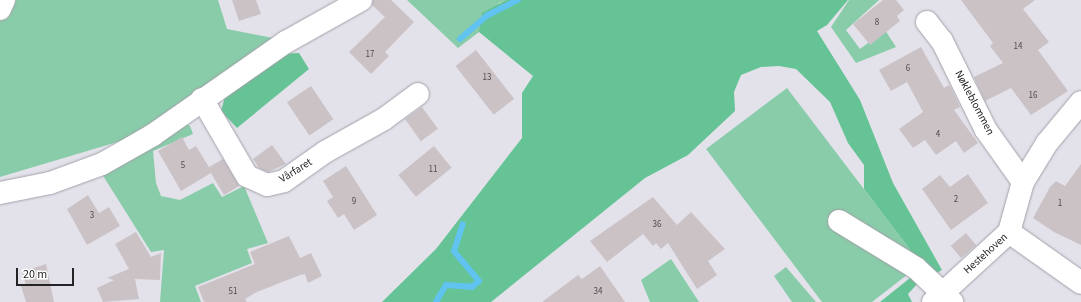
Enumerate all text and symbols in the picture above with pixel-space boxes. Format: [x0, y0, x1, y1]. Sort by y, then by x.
house number: 8 [875, 18, 879, 28]
house number: 14 [1014, 42, 1022, 52]
house number: 17 [366, 50, 374, 60]
house number: 6 [906, 64, 910, 74]
street label: Nøkleblommen [951, 68, 997, 138]
house number: 13 [483, 73, 491, 83]
house number: 16 [1029, 91, 1037, 101]
house number: 4 [936, 130, 940, 140]
street label: Vårfaret [277, 156, 315, 186]
house number: 5 [181, 161, 185, 171]
house number: 11 [429, 165, 437, 175]
house number: 2 [954, 195, 958, 205]
house number: 9 [352, 197, 356, 207]
house number: 1 [1058, 199, 1062, 209]
house number: 3 [90, 211, 94, 221]
house number: 36 [653, 220, 661, 230]
street label: Hestehoven [961, 231, 1011, 277]
scale bar [18, 260, 76, 286]
text: 20 m [23, 266, 47, 283]
house number: 51 [229, 287, 237, 297]
house number: 34 [594, 287, 602, 297]

